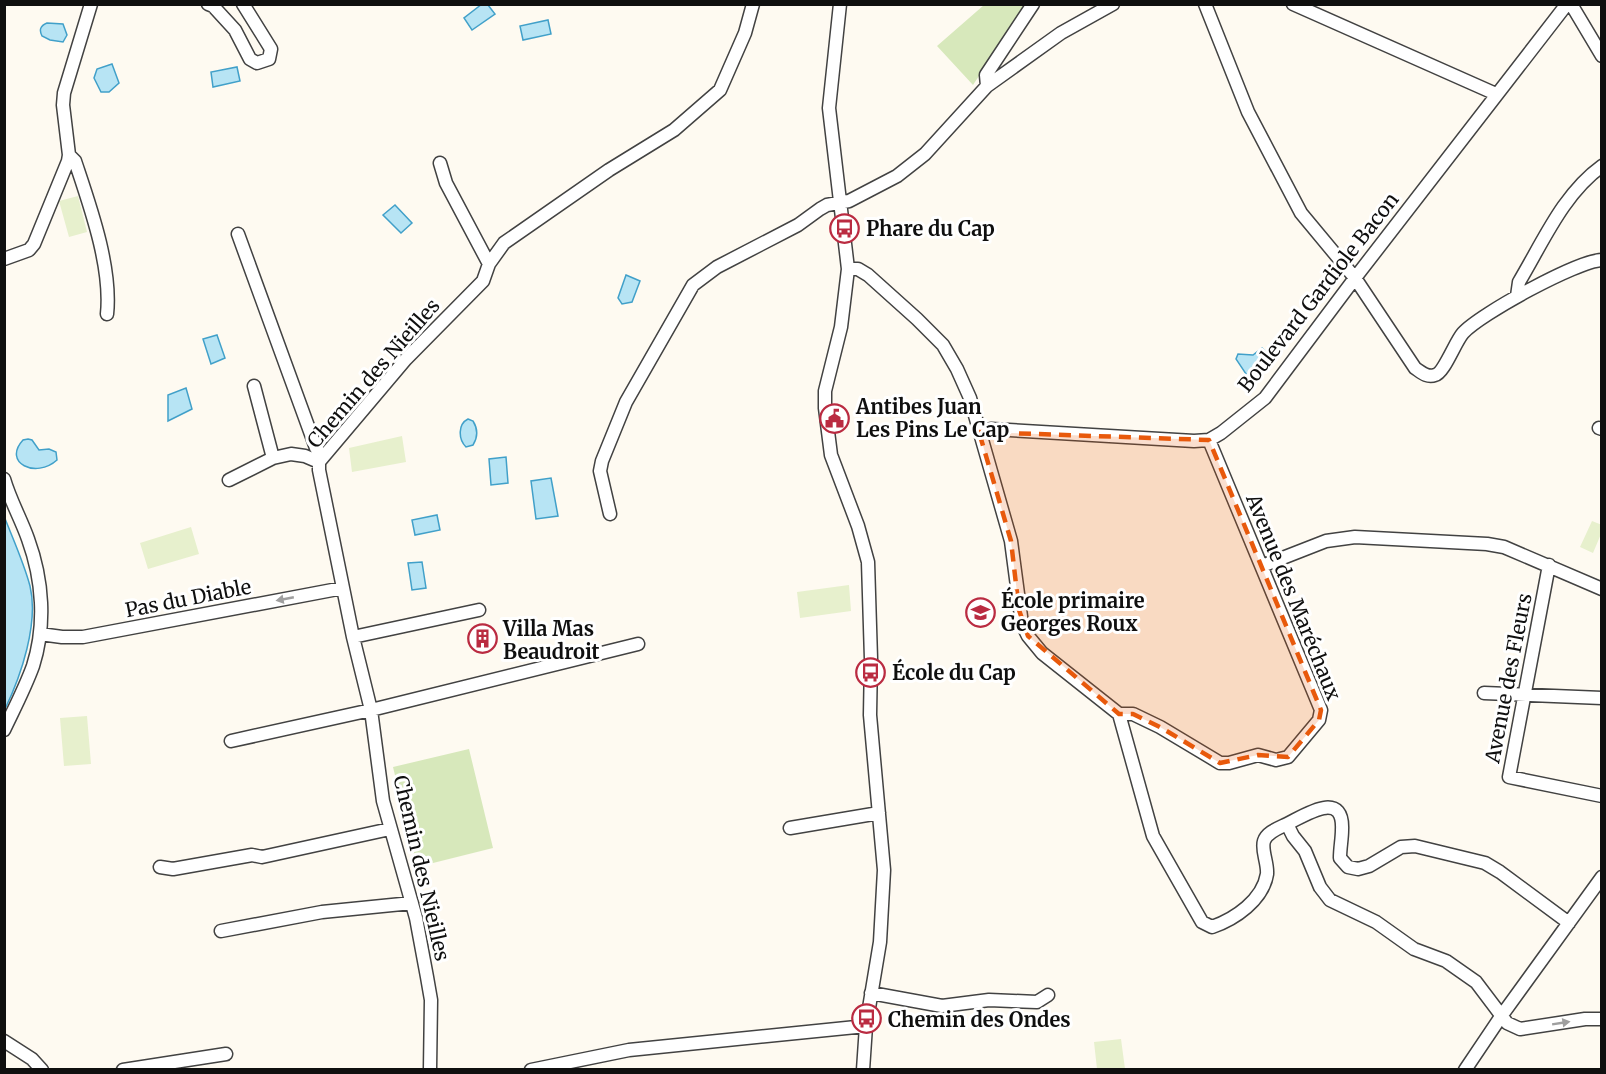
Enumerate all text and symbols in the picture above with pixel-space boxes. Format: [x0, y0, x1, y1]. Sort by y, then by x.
street label: Boulevard Gardiole Bacon [1232, 187, 1404, 397]
bus stop icon: Phare du Cap [829, 212, 861, 244]
place label: Phare du Cap [866, 216, 995, 241]
street label: Chemin des Nieilles [301, 293, 445, 453]
place label: Antibes Juan Les Pins Le Cap [855, 394, 1009, 442]
public building icon: Antibes Juan Les Pins Le Cap [819, 402, 851, 434]
street label: Avenue des Maréchaux [1241, 489, 1347, 704]
street label: Pas du Diable [123, 574, 253, 622]
place label: École primaire Georges Roux [1001, 586, 1145, 636]
street label: Avenue des Fleurs [1479, 591, 1537, 766]
one-way arrow [276, 595, 295, 604]
school or university icon: École primaire Georges Roux [964, 596, 996, 628]
place label: Villa Mas Beaudroit [502, 616, 600, 664]
building icon: Villa Mas Beaudroit [466, 623, 498, 655]
bus stop icon: École du Cap [855, 656, 887, 688]
place label: École du Cap [892, 658, 1016, 685]
street label: Chemin des Nieilles [388, 773, 456, 963]
bus stop icon: Chemin des Ondes [851, 1003, 883, 1035]
place label: Chemin des Ondes [888, 1007, 1071, 1032]
one-way arrow [1551, 1018, 1570, 1027]

